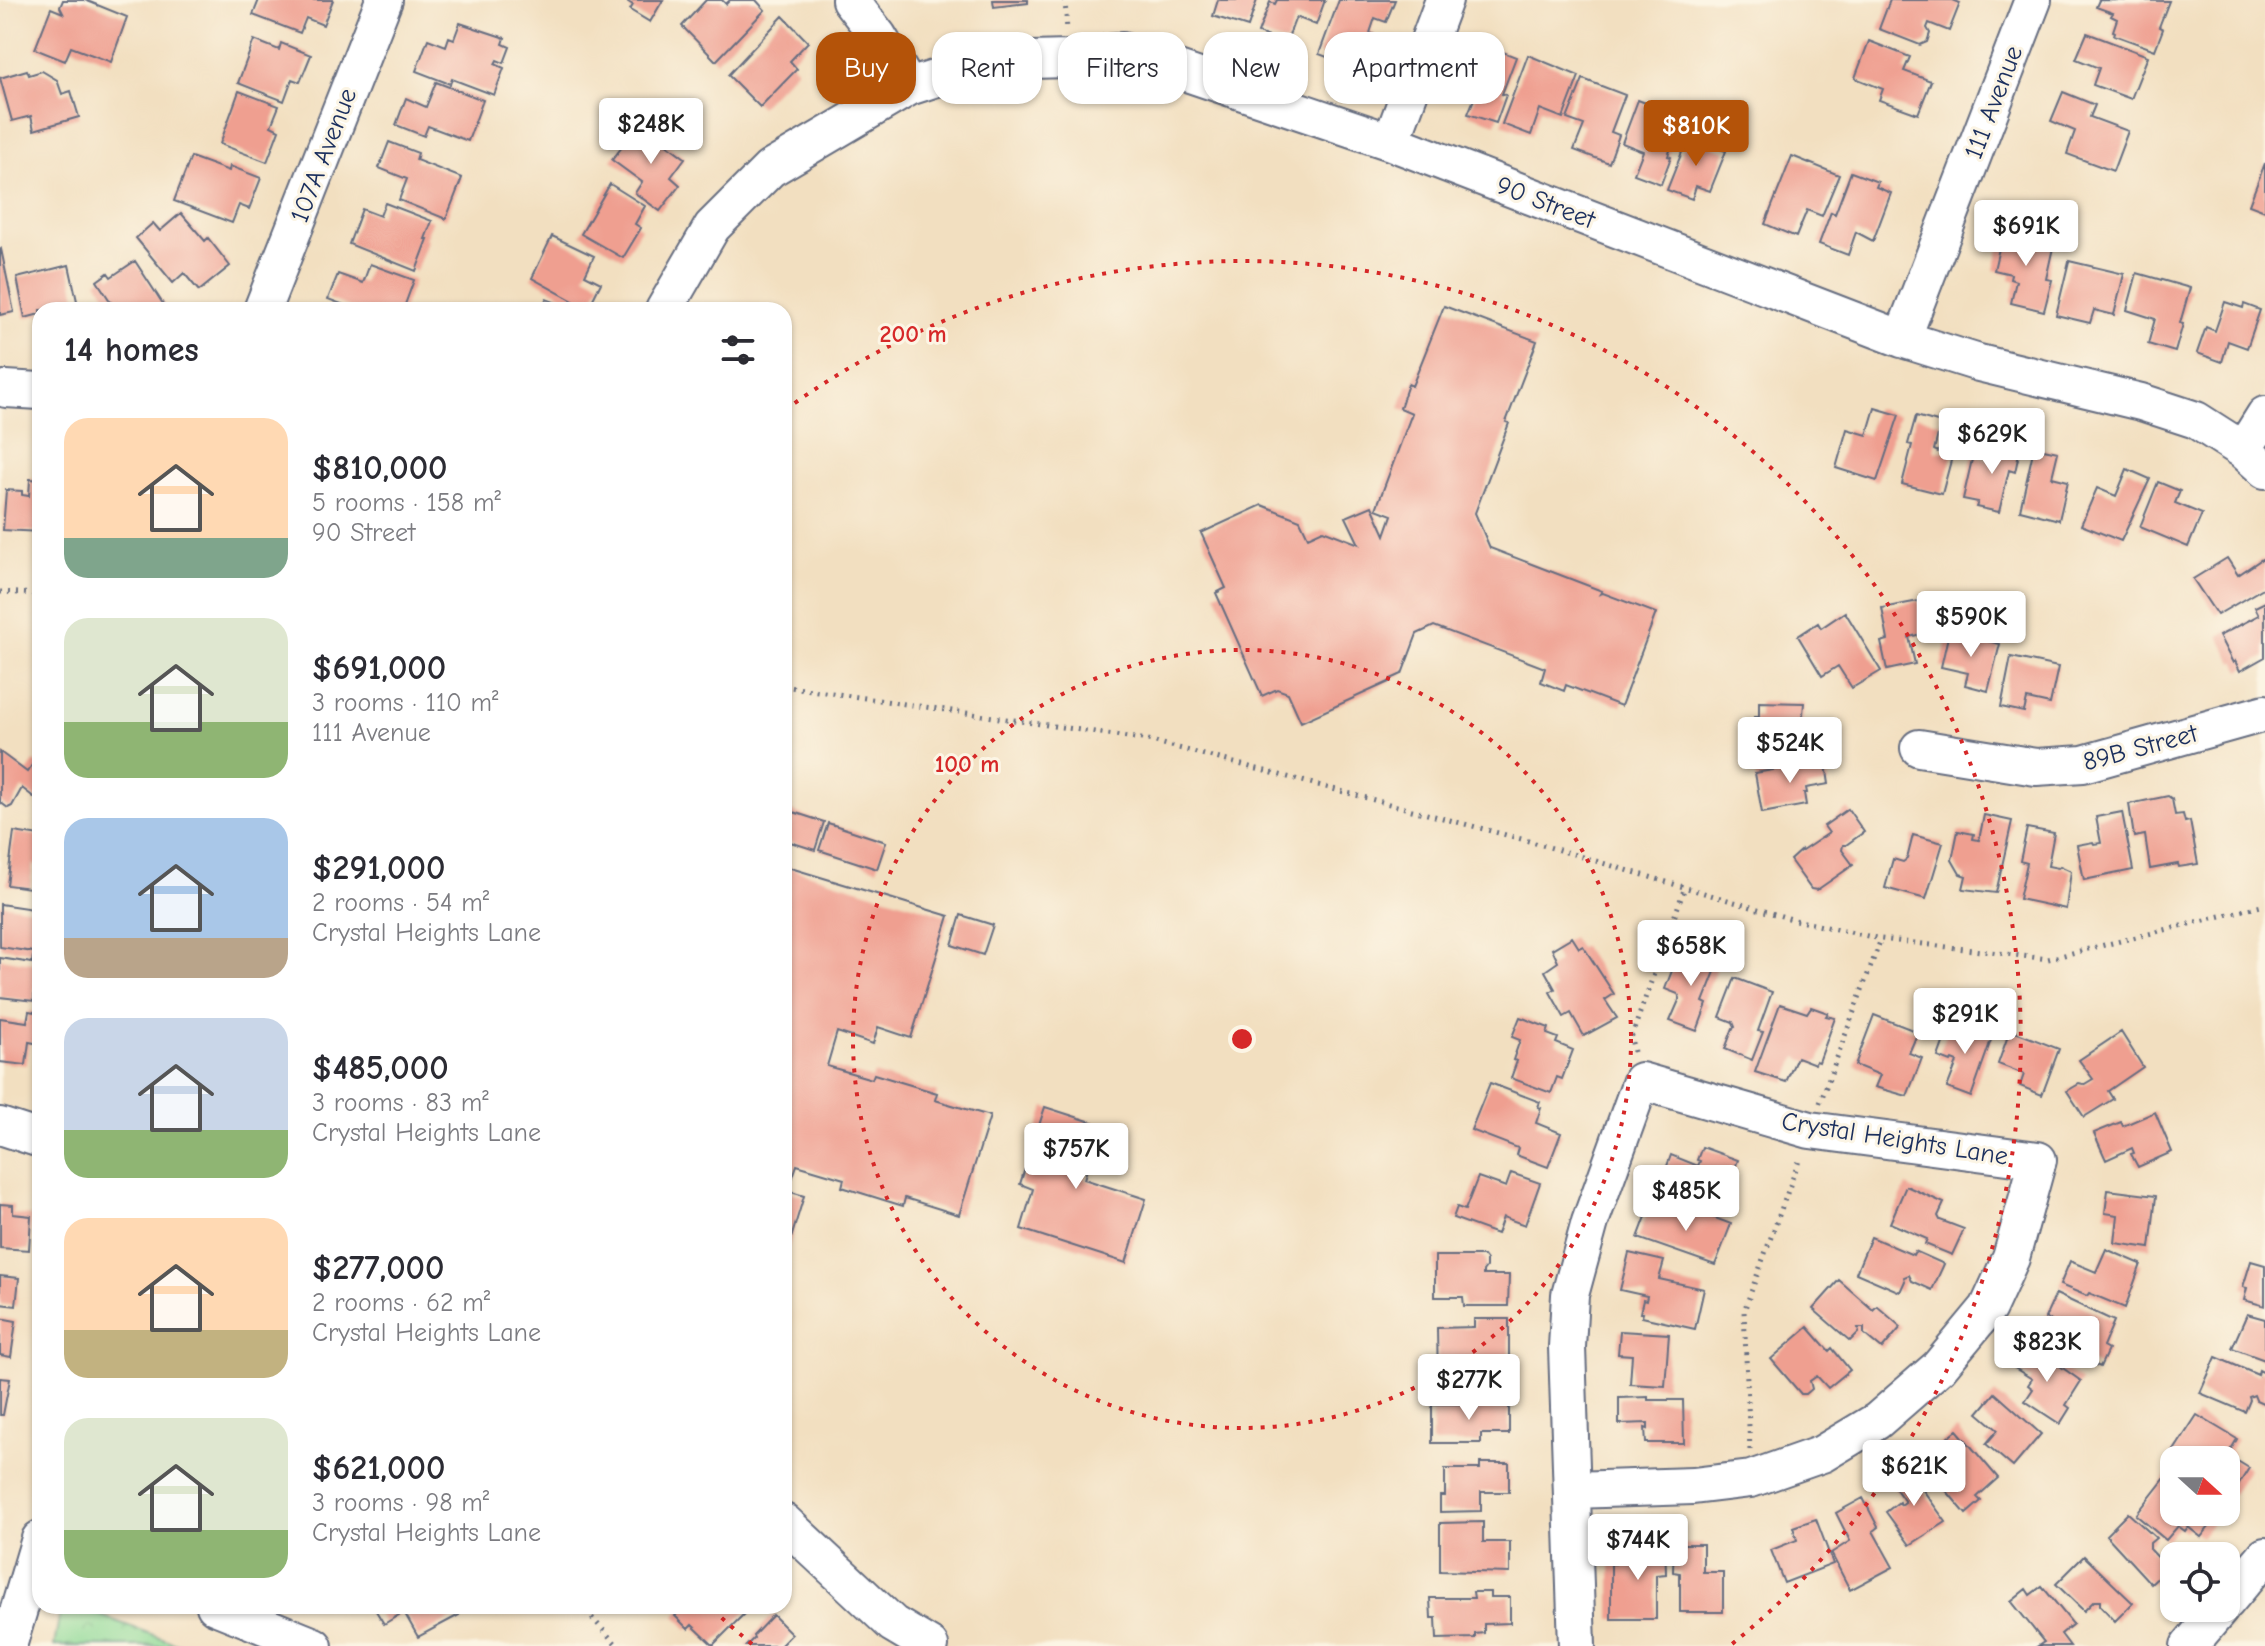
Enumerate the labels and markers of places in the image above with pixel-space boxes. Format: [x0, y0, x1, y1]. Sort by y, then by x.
pin: $248K [595, 98, 707, 166]
pin: $810K [1640, 100, 1752, 168]
pin: $691K [1970, 200, 2082, 268]
pin: $629K [1936, 408, 2048, 476]
pin: $590K [1915, 591, 2027, 659]
pin: $524K [1734, 717, 1846, 785]
pin: $658K [1635, 920, 1747, 988]
pin: $291K [1909, 988, 2021, 1056]
centre of rings [1228, 1025, 1256, 1053]
pin: $757K [1020, 1123, 1132, 1191]
pin: $485K [1630, 1165, 1742, 1233]
pin: $823K [1991, 1316, 2103, 1384]
pin: $277K [1413, 1354, 1525, 1422]
pin: $621K [1858, 1440, 1970, 1508]
pin: $744K [1582, 1514, 1694, 1582]

